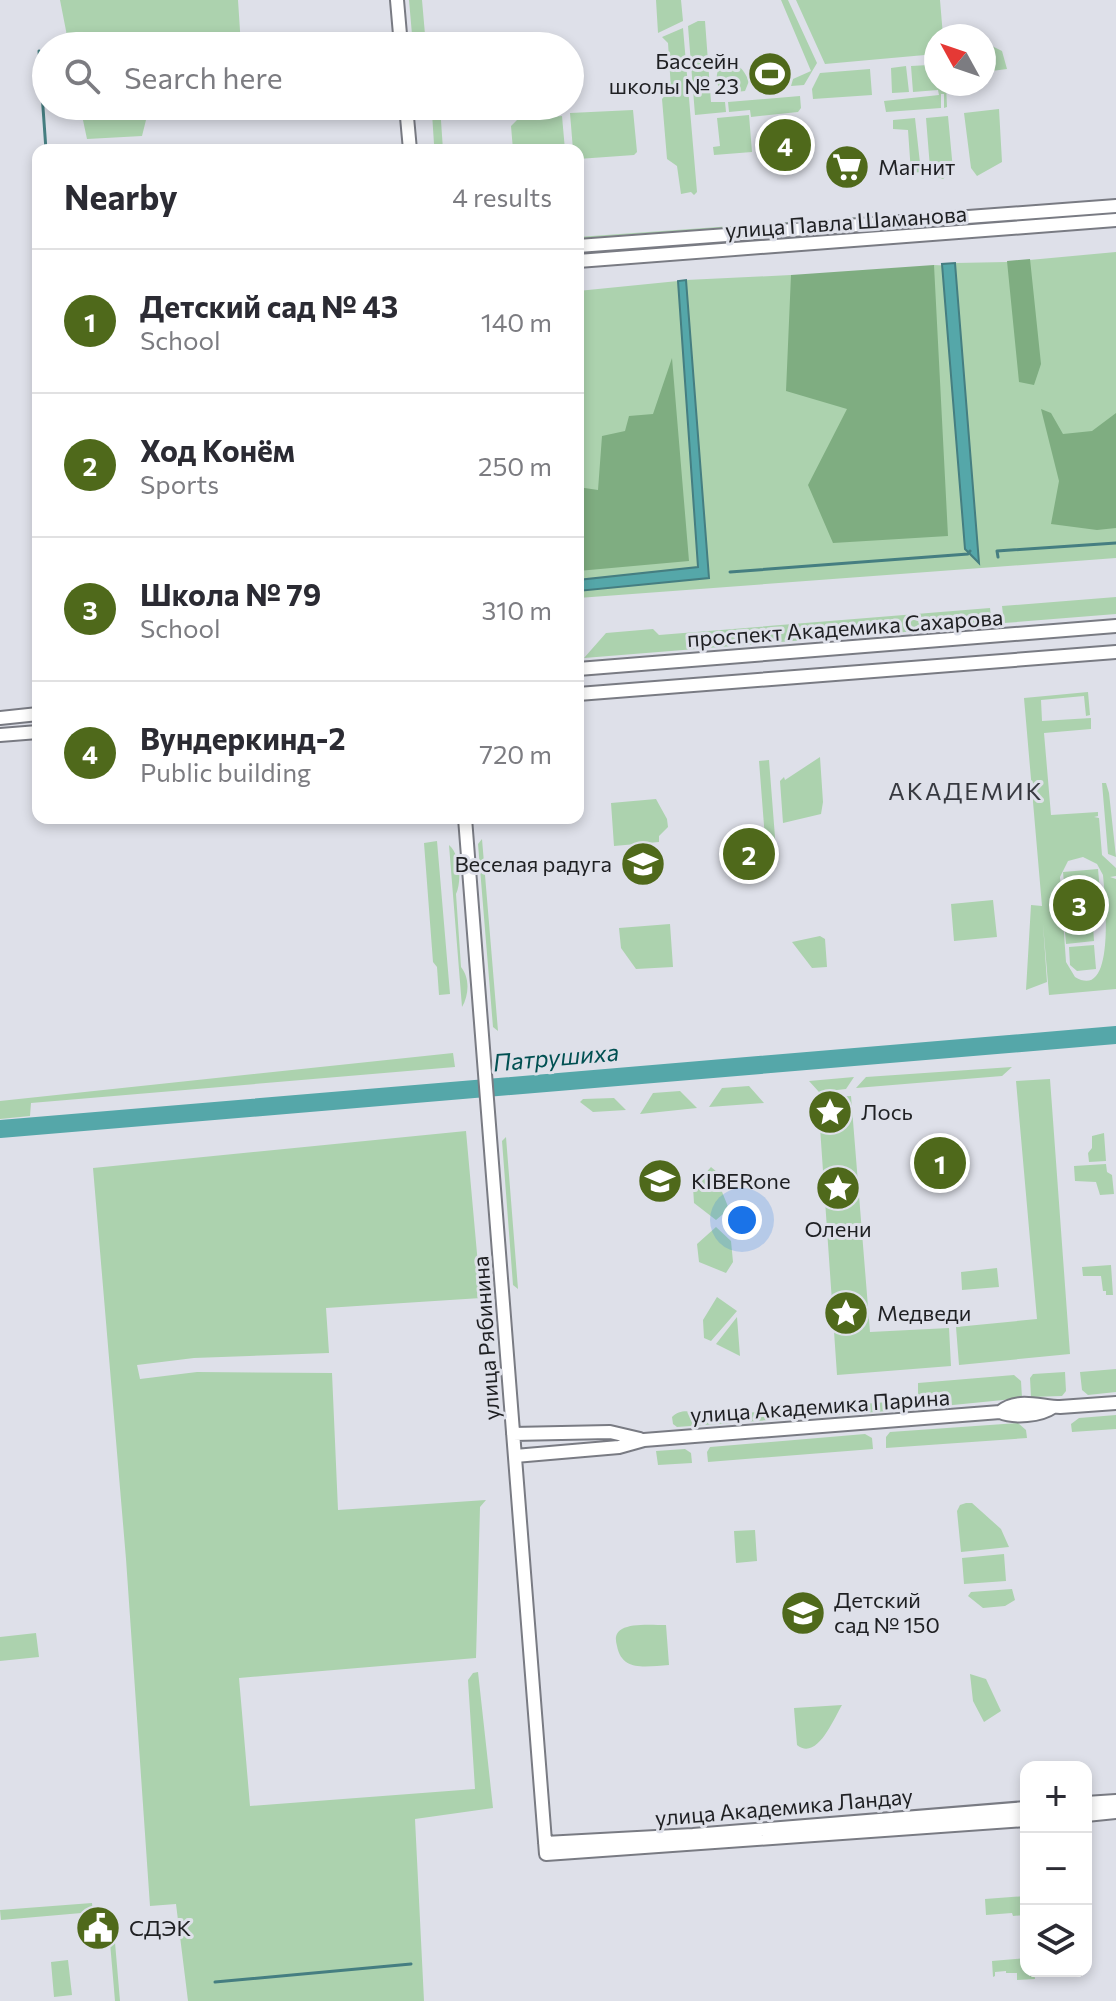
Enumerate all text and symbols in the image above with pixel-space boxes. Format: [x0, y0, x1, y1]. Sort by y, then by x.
north arrow [924, 24, 996, 96]
search box [32, 32, 584, 120]
place label: Бассейн школы № 23 [609, 47, 739, 99]
sports icon: Бассейн школы № 23 [746, 50, 794, 98]
icon: search [60, 54, 104, 98]
text: Search here [124, 58, 283, 95]
pin: 4 [759, 115, 811, 175]
supermarket icon: Магнит [823, 143, 871, 191]
place label: Магнит [878, 153, 955, 180]
text: Nearby [64, 175, 178, 217]
text: 4 results [452, 181, 552, 212]
street label: улица Павла Шаманова [724, 200, 968, 243]
text: Детский сад № 43 [140, 287, 398, 324]
text: 1 [84, 306, 96, 337]
text: 140 m [481, 306, 552, 337]
text: School [140, 324, 221, 355]
text: Ход Конём [140, 431, 295, 468]
text: 2 [83, 450, 97, 481]
text: 250 m [478, 450, 552, 481]
text: Sports [140, 468, 219, 499]
text: Школа № 79 [140, 575, 321, 612]
text: 3 [82, 594, 98, 625]
text: 310 m [481, 594, 552, 625]
street label: проспект Академика Сахарова [686, 603, 1004, 652]
text: School [140, 612, 221, 643]
text: Вундеркинд-2 [140, 719, 346, 756]
text: 4 [82, 738, 98, 769]
text: 720 m [479, 738, 552, 769]
text: Public building [140, 756, 311, 787]
district label: АКАДЕМИК [888, 776, 1044, 805]
pin: 2 [723, 824, 775, 884]
school or university icon: Веселая радуга [619, 840, 667, 888]
place label: Веселая радуга [454, 850, 612, 877]
pin: 3 [1053, 875, 1105, 935]
water label: Патрушиха [492, 1037, 620, 1076]
place icon: Лось [806, 1088, 854, 1136]
place label: Лось [861, 1098, 913, 1125]
pin: 1 [914, 1133, 966, 1193]
school or university icon: KIBERone [636, 1157, 684, 1205]
place icon: Олени [814, 1164, 862, 1212]
place label: KIBERone [691, 1167, 791, 1194]
your location [722, 1200, 762, 1240]
place label: Олени [804, 1215, 872, 1242]
street label: улица Рябинина [466, 1255, 505, 1421]
place icon: Медведи [822, 1289, 870, 1337]
place label: Медведи [877, 1299, 971, 1326]
street label: улица Академика Парина [689, 1383, 951, 1428]
place label: Детский сад № 150 [834, 1586, 940, 1638]
school or university icon: Детский сад № 150 [779, 1589, 827, 1637]
map controls [1020, 1761, 1092, 1977]
button: + [1020, 1761, 1092, 1833]
street label: улица Академика Ландау [654, 1782, 914, 1831]
button: − [1020, 1833, 1092, 1905]
public building icon: СДЭК [74, 1904, 122, 1952]
button: layers [1020, 1905, 1092, 1977]
place label: СДЭК [129, 1914, 191, 1941]

